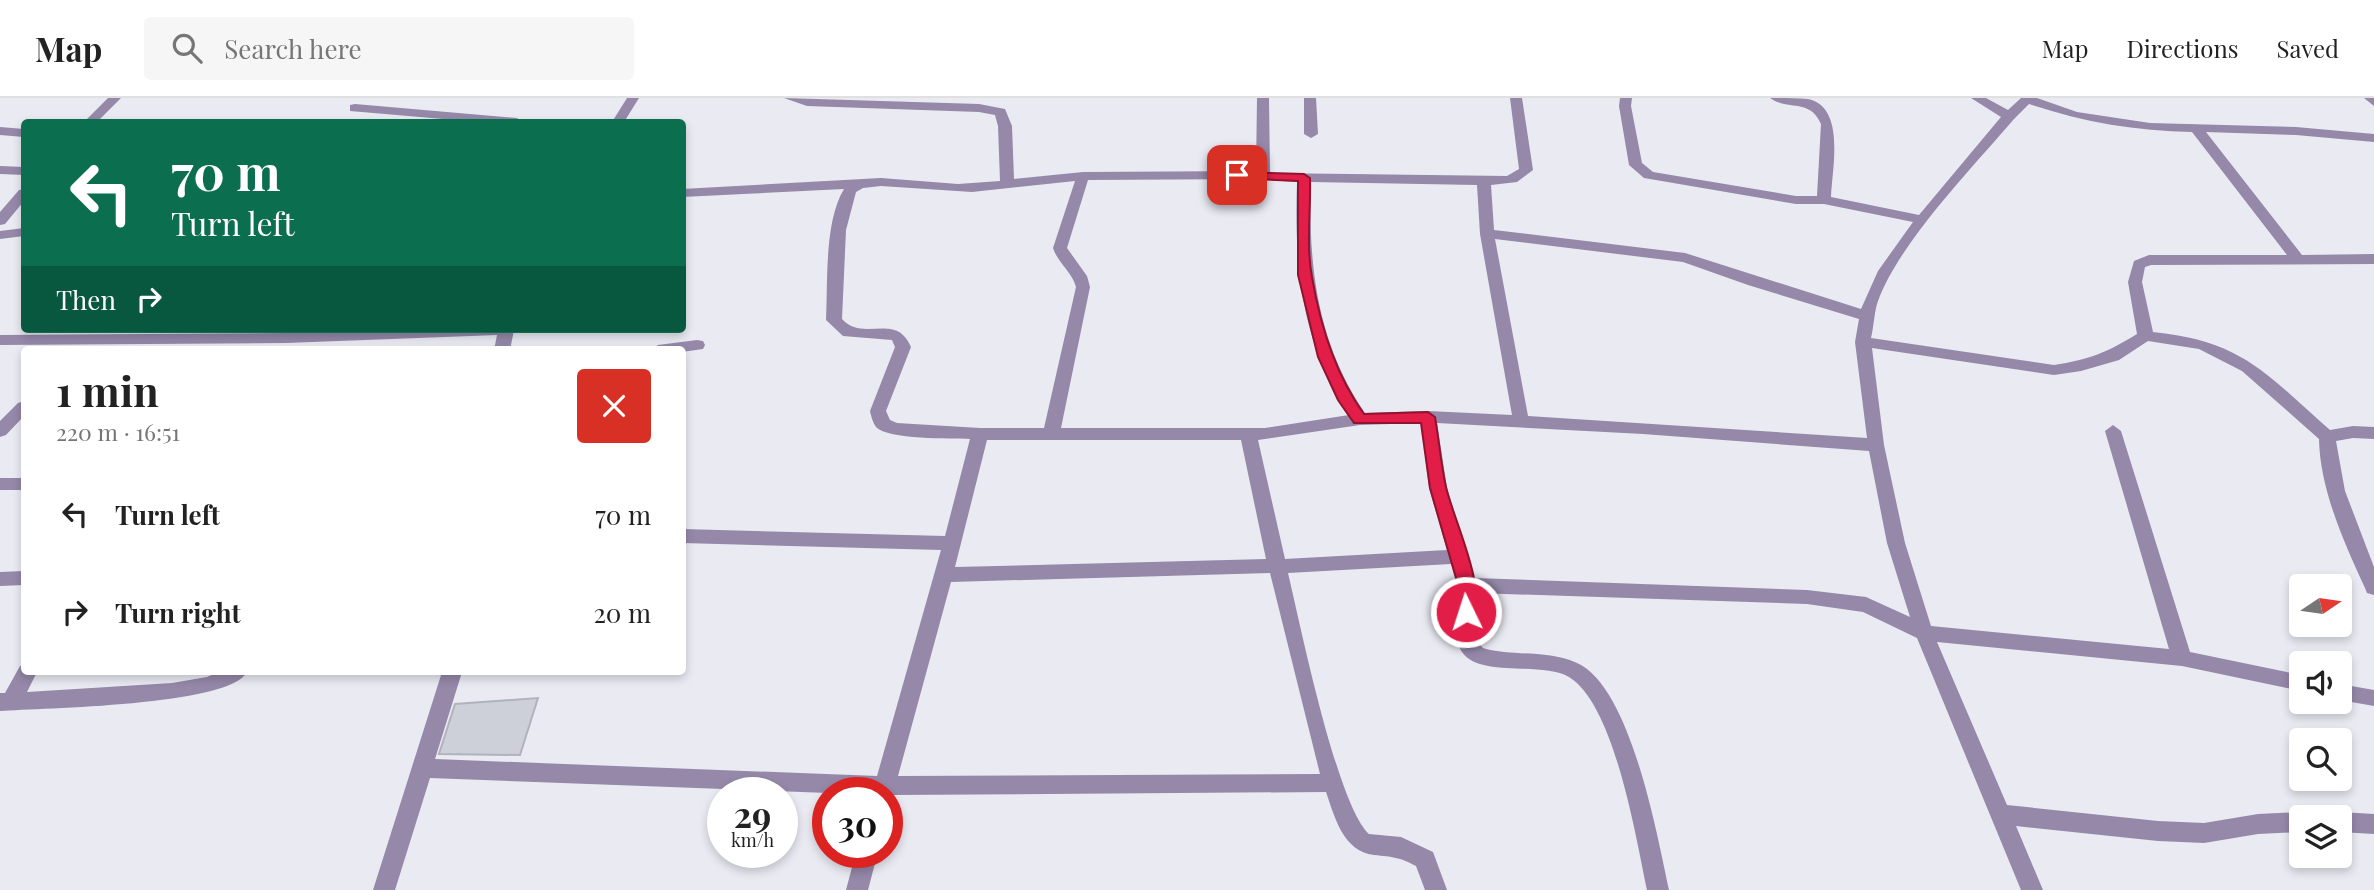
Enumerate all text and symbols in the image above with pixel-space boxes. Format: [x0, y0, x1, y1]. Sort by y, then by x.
search box [144, 17, 634, 80]
text: Map [35, 26, 102, 70]
icon: search [168, 29, 206, 67]
text: Search here [224, 31, 362, 66]
text: Map [2042, 32, 2088, 64]
text: Directions [2126, 32, 2239, 64]
text: Saved [2277, 32, 2339, 64]
text: 70 m [171, 138, 281, 203]
pin [1207, 145, 1267, 205]
icon: left [56, 147, 147, 238]
icon: arrive [1218, 156, 1256, 194]
text: Turn left [171, 201, 295, 244]
icon: right [130, 280, 168, 318]
text: Then [56, 282, 116, 317]
text: 1 min [56, 362, 159, 418]
button: close [577, 369, 651, 443]
text: 220 m · 16:51 [56, 416, 180, 447]
icon: left [56, 495, 94, 533]
text: Turn left [115, 497, 220, 532]
text: 70 m [595, 497, 651, 532]
north arrow [2289, 574, 2352, 637]
map controls [2289, 574, 2352, 868]
position arrow [1429, 575, 1503, 649]
icon: right [56, 593, 94, 631]
text: Turn right [115, 595, 241, 630]
text: 20 m [593, 595, 651, 630]
button: sound [2289, 651, 2352, 714]
button: search [2289, 728, 2352, 791]
speed limit sign: 30 [812, 777, 903, 868]
text: 29 [734, 790, 771, 837]
button: layers [2289, 805, 2352, 868]
text: km/h [731, 828, 774, 852]

